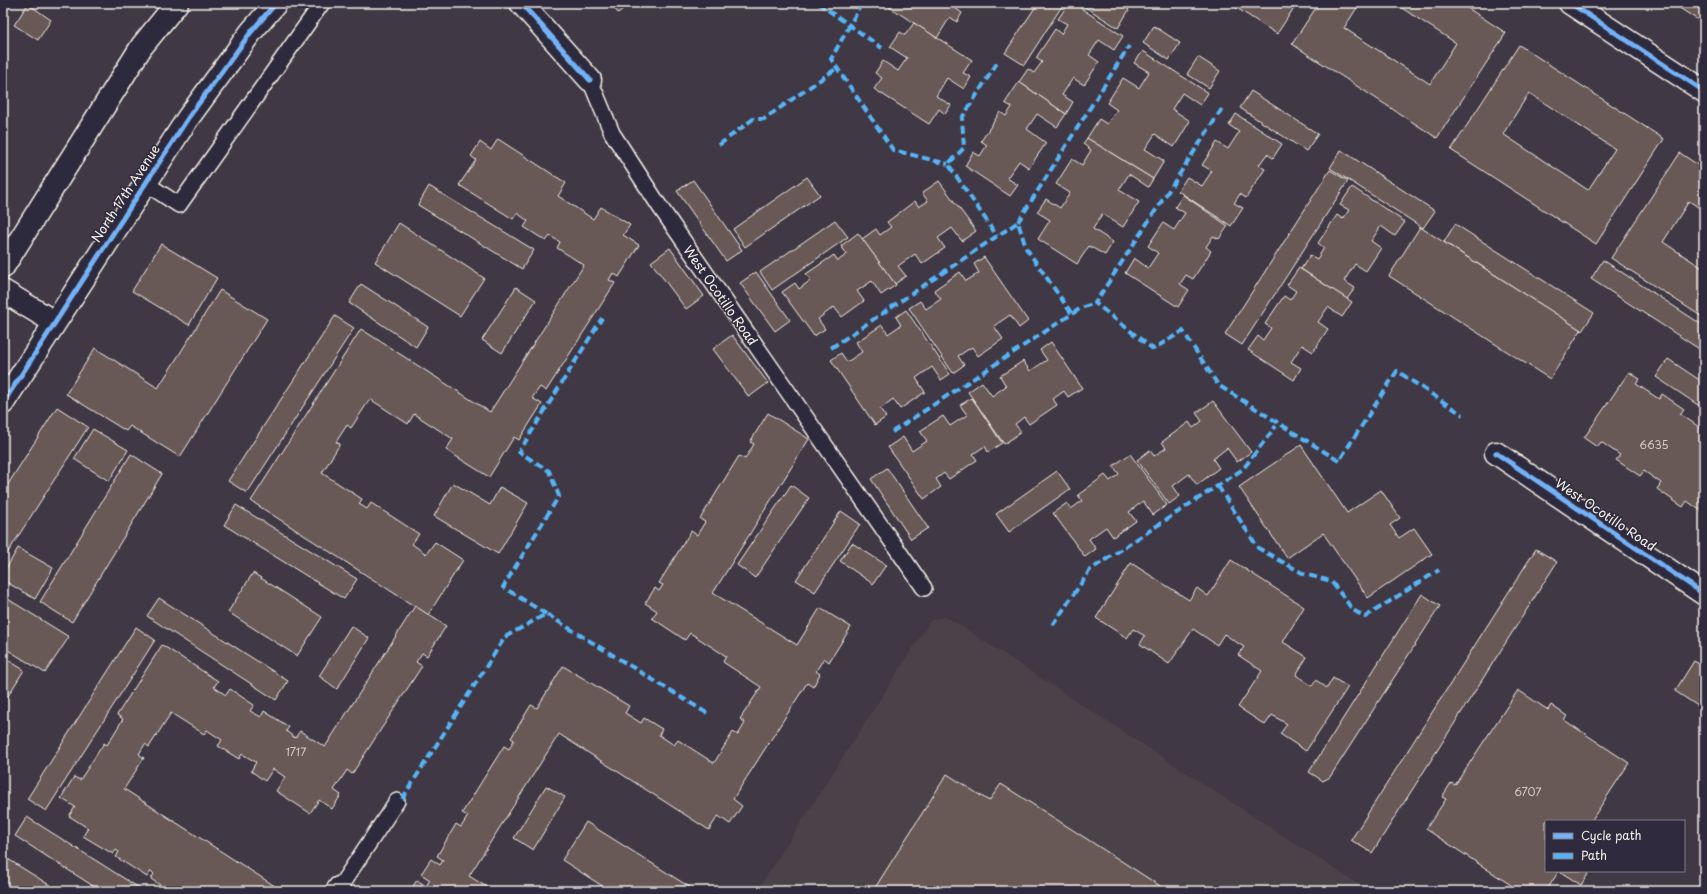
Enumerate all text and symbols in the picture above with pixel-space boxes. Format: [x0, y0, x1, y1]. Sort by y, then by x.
street label: North 17th Avenue [86, 140, 164, 246]
street label: West Ocotillo Road [679, 241, 763, 349]
house number: 6635 [1639, 436, 1669, 453]
street label: West Ocotillo Road [1552, 473, 1660, 555]
house number: 1717 [286, 743, 306, 760]
house number: 6707 [1515, 783, 1541, 800]
legend [1545, 820, 1685, 872]
text: Cycle path [1581, 826, 1642, 844]
text: Path [1581, 846, 1607, 864]

